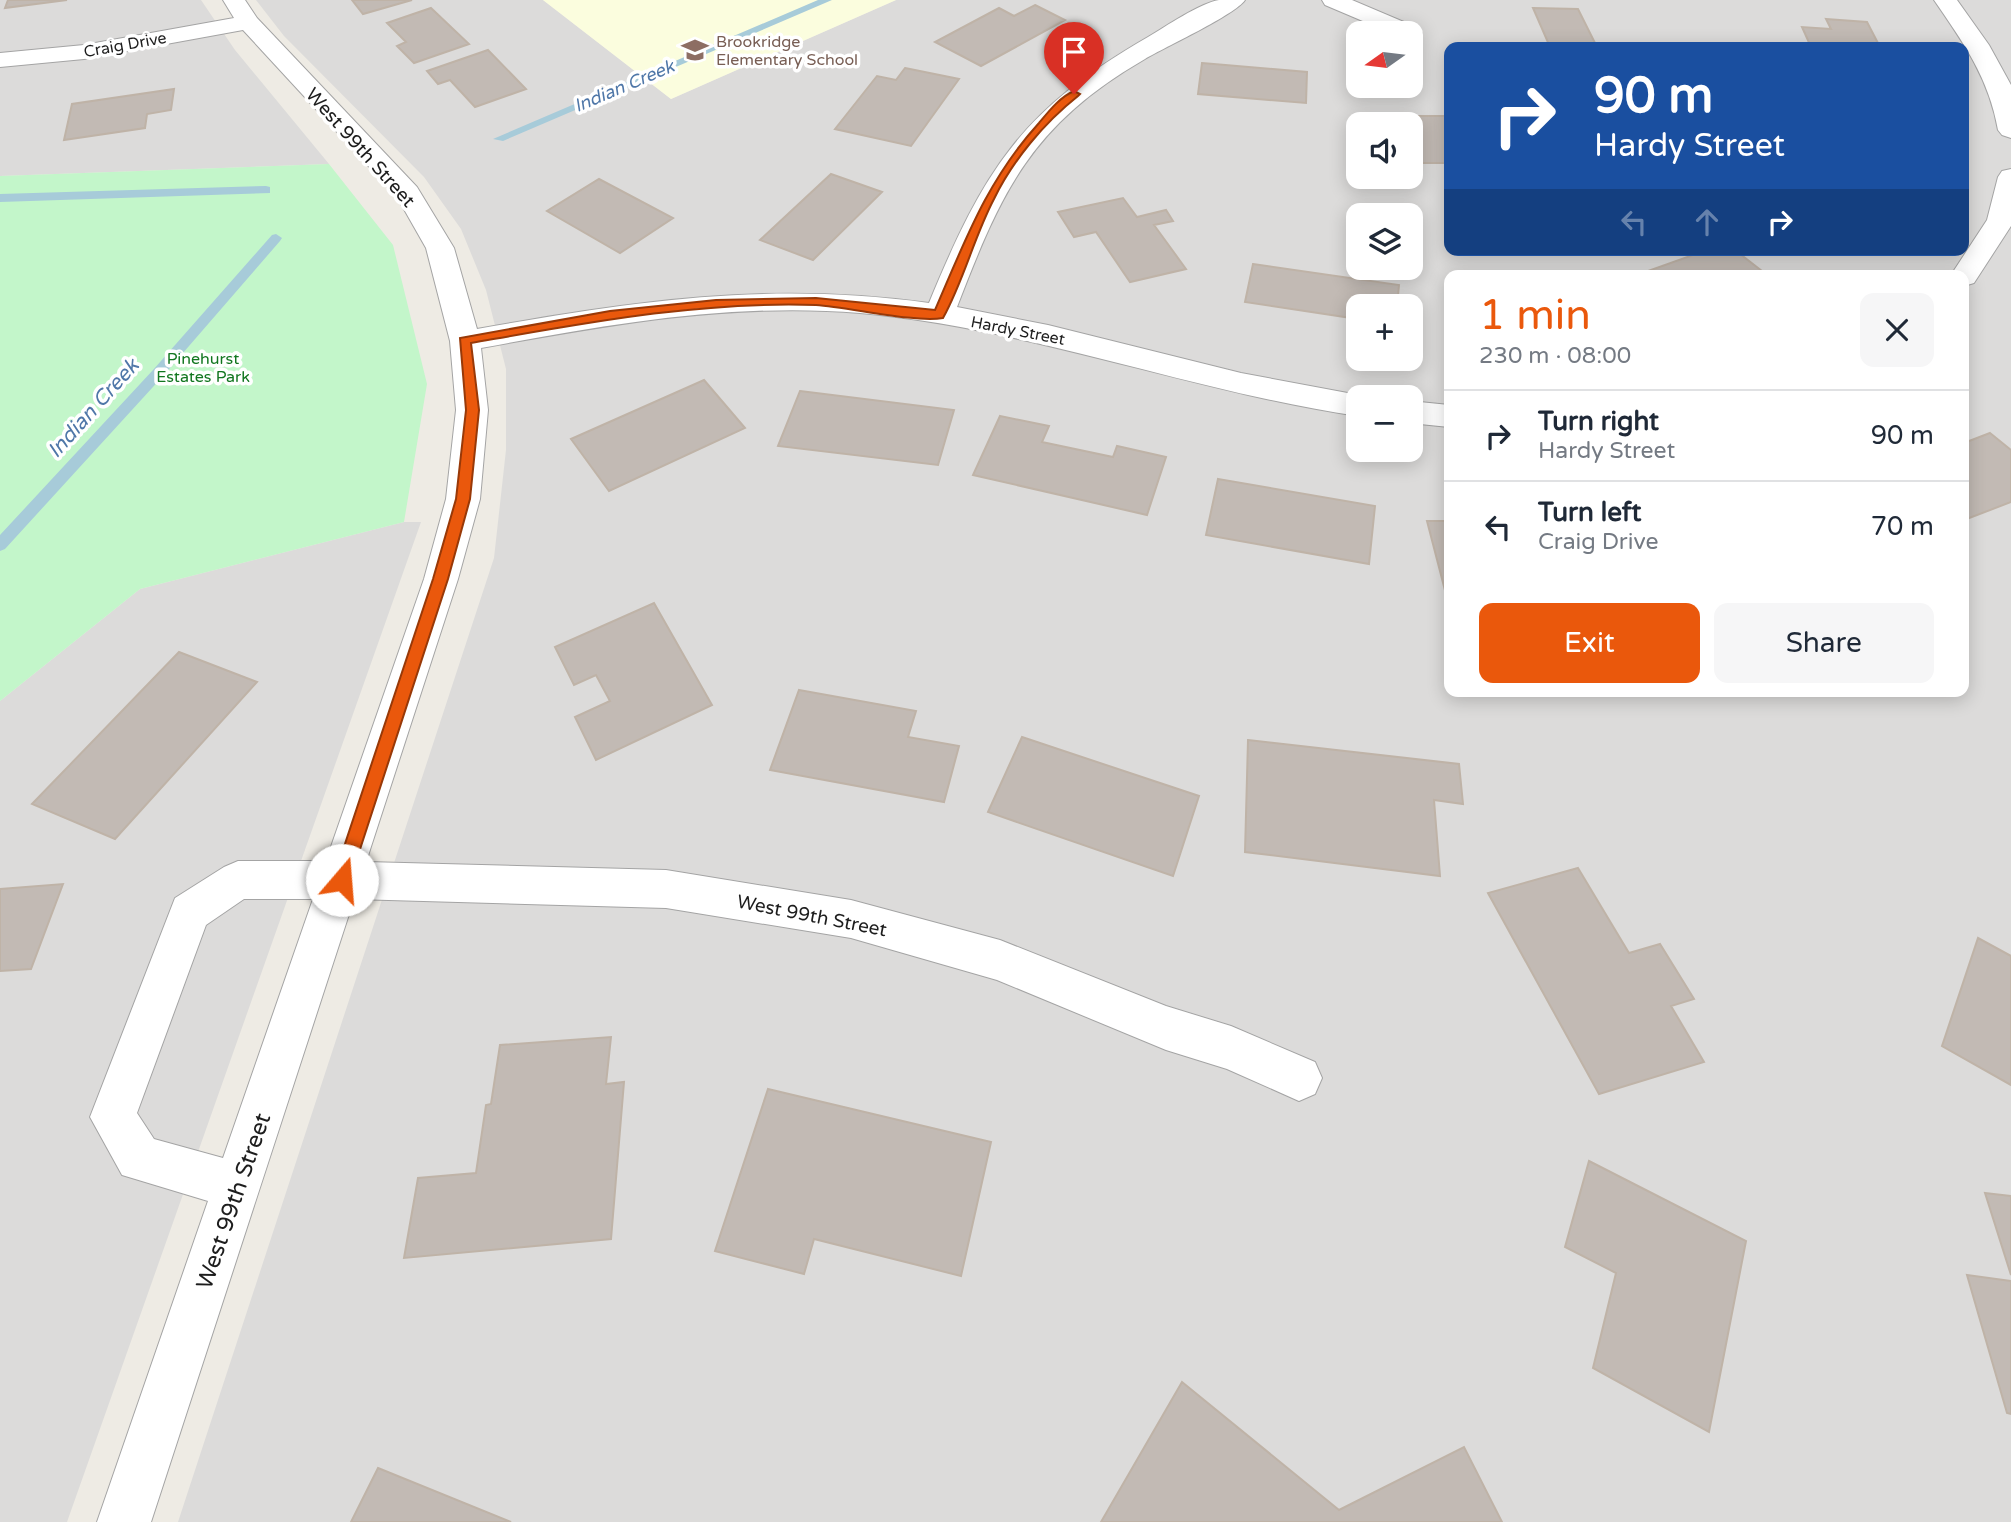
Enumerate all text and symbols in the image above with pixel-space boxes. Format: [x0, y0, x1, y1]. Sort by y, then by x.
north arrow [1346, 21, 1423, 98]
map controls [1346, 21, 1423, 462]
pin [1044, 22, 1104, 94]
street label: Craig Drive [82, 28, 168, 62]
place label: Brookridge Elementary School [716, 32, 858, 70]
icon: arrive [1055, 33, 1093, 71]
school or university icon: Brookridge Elementary School [680, 35, 710, 65]
water label: Indian Creek [571, 55, 678, 117]
text: 90 m [1594, 67, 1713, 126]
icon: right [1479, 70, 1570, 161]
street label: West 99th Street [301, 84, 419, 212]
button: sound [1346, 112, 1423, 189]
text: Hardy Street [1594, 127, 1785, 165]
button: layers [1346, 203, 1423, 280]
icon: left [1615, 203, 1653, 241]
icon: ahead [1688, 203, 1726, 241]
icon: right [1761, 203, 1799, 241]
text: 1 min [1479, 290, 1591, 341]
button: close [1860, 293, 1934, 367]
button: + [1346, 294, 1423, 371]
street label: Hardy Street [969, 312, 1067, 350]
text: 230 m · 08:00 [1479, 342, 1631, 370]
park label: Pinehurst Estates Park [156, 349, 250, 387]
water label: Indian Creek [42, 353, 145, 463]
button: − [1346, 385, 1423, 462]
text: Turn right [1538, 406, 1659, 437]
icon: right [1479, 417, 1517, 455]
text: 90 m [1871, 420, 1934, 451]
text: Hardy Street [1538, 437, 1675, 465]
text: Turn left [1538, 497, 1641, 528]
icon: left [1479, 508, 1517, 546]
text: 70 m [1871, 511, 1934, 542]
text: Craig Drive [1538, 528, 1658, 556]
button: Exit [1479, 603, 1700, 683]
button: Share [1714, 603, 1934, 683]
position arrow [305, 843, 379, 917]
street label: West 99th Street [735, 891, 889, 941]
street label: West 99th Street [191, 1109, 277, 1293]

